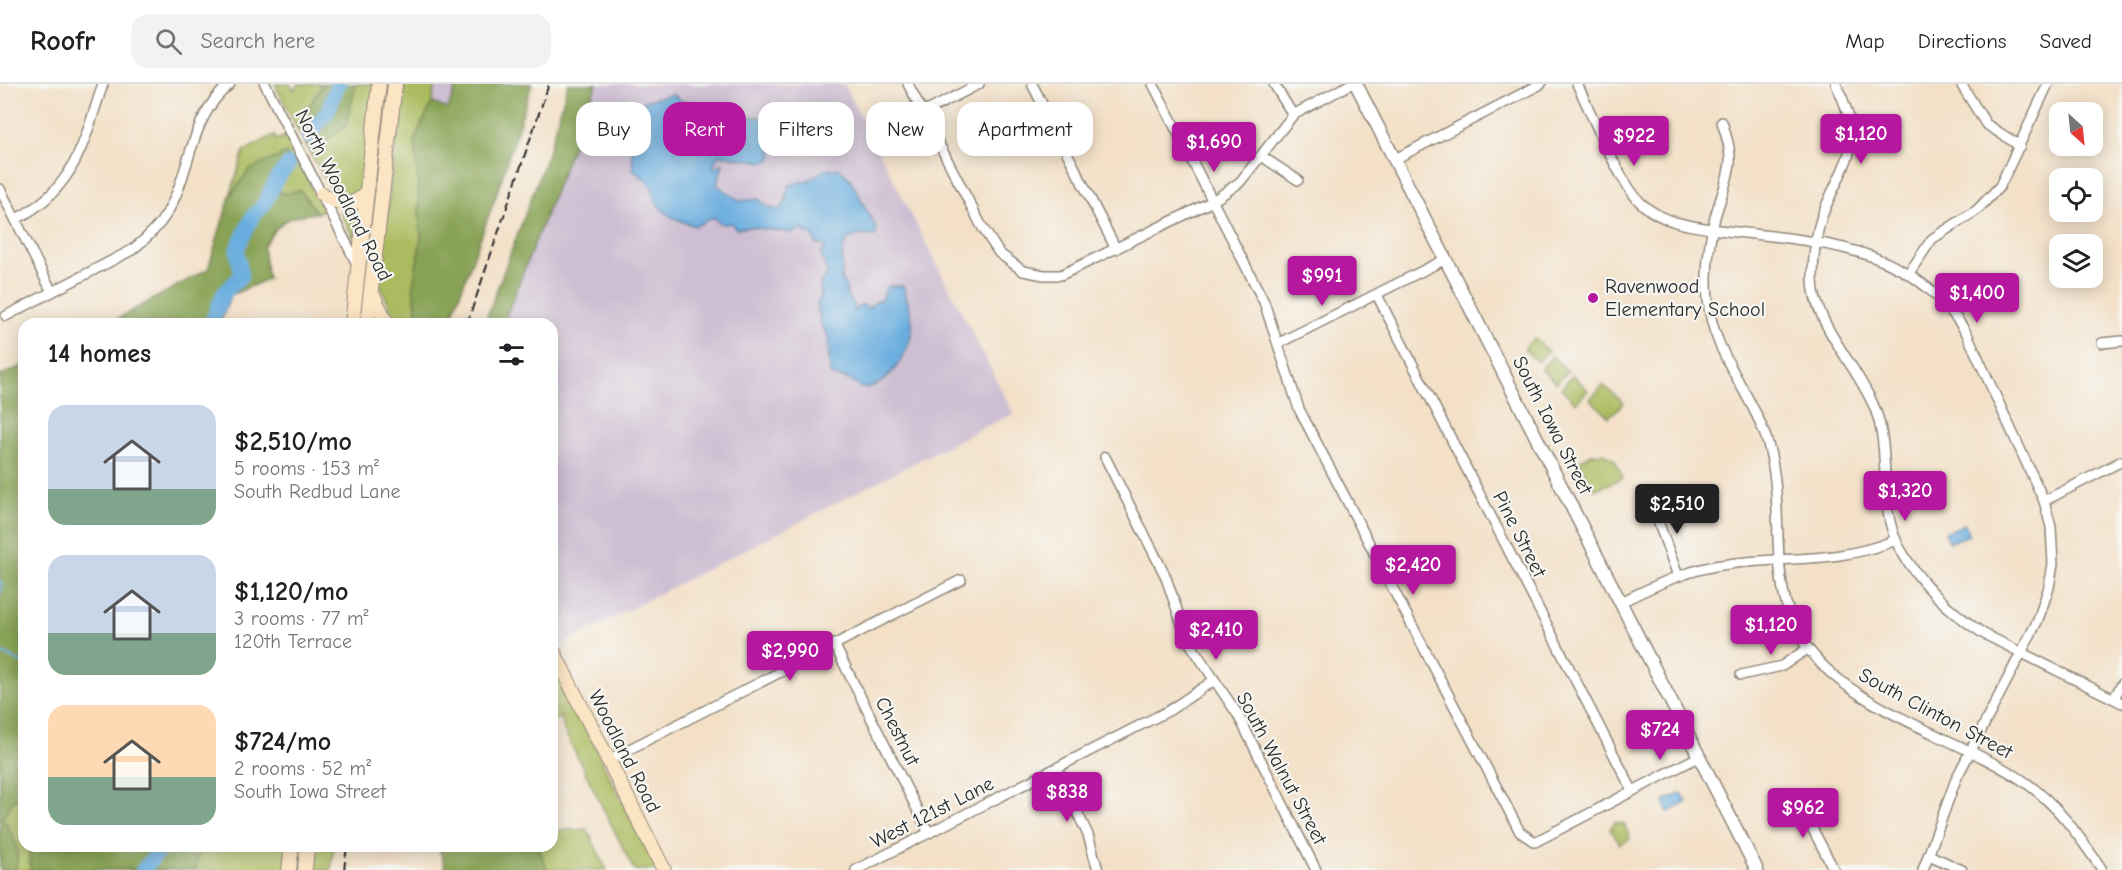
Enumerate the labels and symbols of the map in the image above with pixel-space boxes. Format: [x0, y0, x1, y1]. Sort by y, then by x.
north arrow [2049, 102, 2103, 156]
street label: North Woodland Road [290, 106, 397, 285]
pin: $1,120 [1812, 114, 1910, 165]
pin: $922 [1598, 116, 1670, 167]
pin: $1,690 [1165, 122, 1263, 173]
pin: $991 [1286, 256, 1358, 307]
pin: $1,400 [1928, 273, 2026, 324]
place label: Ravenwood Elementary School [1605, 275, 1765, 321]
marker: Ravenwood Elementary School [1586, 291, 1600, 305]
street label: South Iowa Street [1508, 352, 1598, 499]
pin: $1,320 [1856, 471, 1954, 522]
pin: $2,510 [1628, 484, 1726, 535]
street label: Pine Street [1488, 487, 1552, 582]
pin: $2,420 [1364, 545, 1462, 596]
pin: $1,120 [1722, 605, 1820, 656]
pin: $2,410 [1167, 610, 1265, 661]
pin: $2,990 [741, 631, 839, 682]
street label: South Clinton Street [1855, 663, 2018, 764]
street label: Woodland Road [584, 686, 665, 816]
street label: South Walnut Street [1232, 688, 1332, 850]
street label: Chestnut [870, 693, 925, 771]
pin: $724 [1624, 710, 1696, 761]
street label: West 121st Lane [867, 772, 998, 853]
pin: $838 [1031, 772, 1103, 823]
pin: $962 [1767, 788, 1839, 839]

